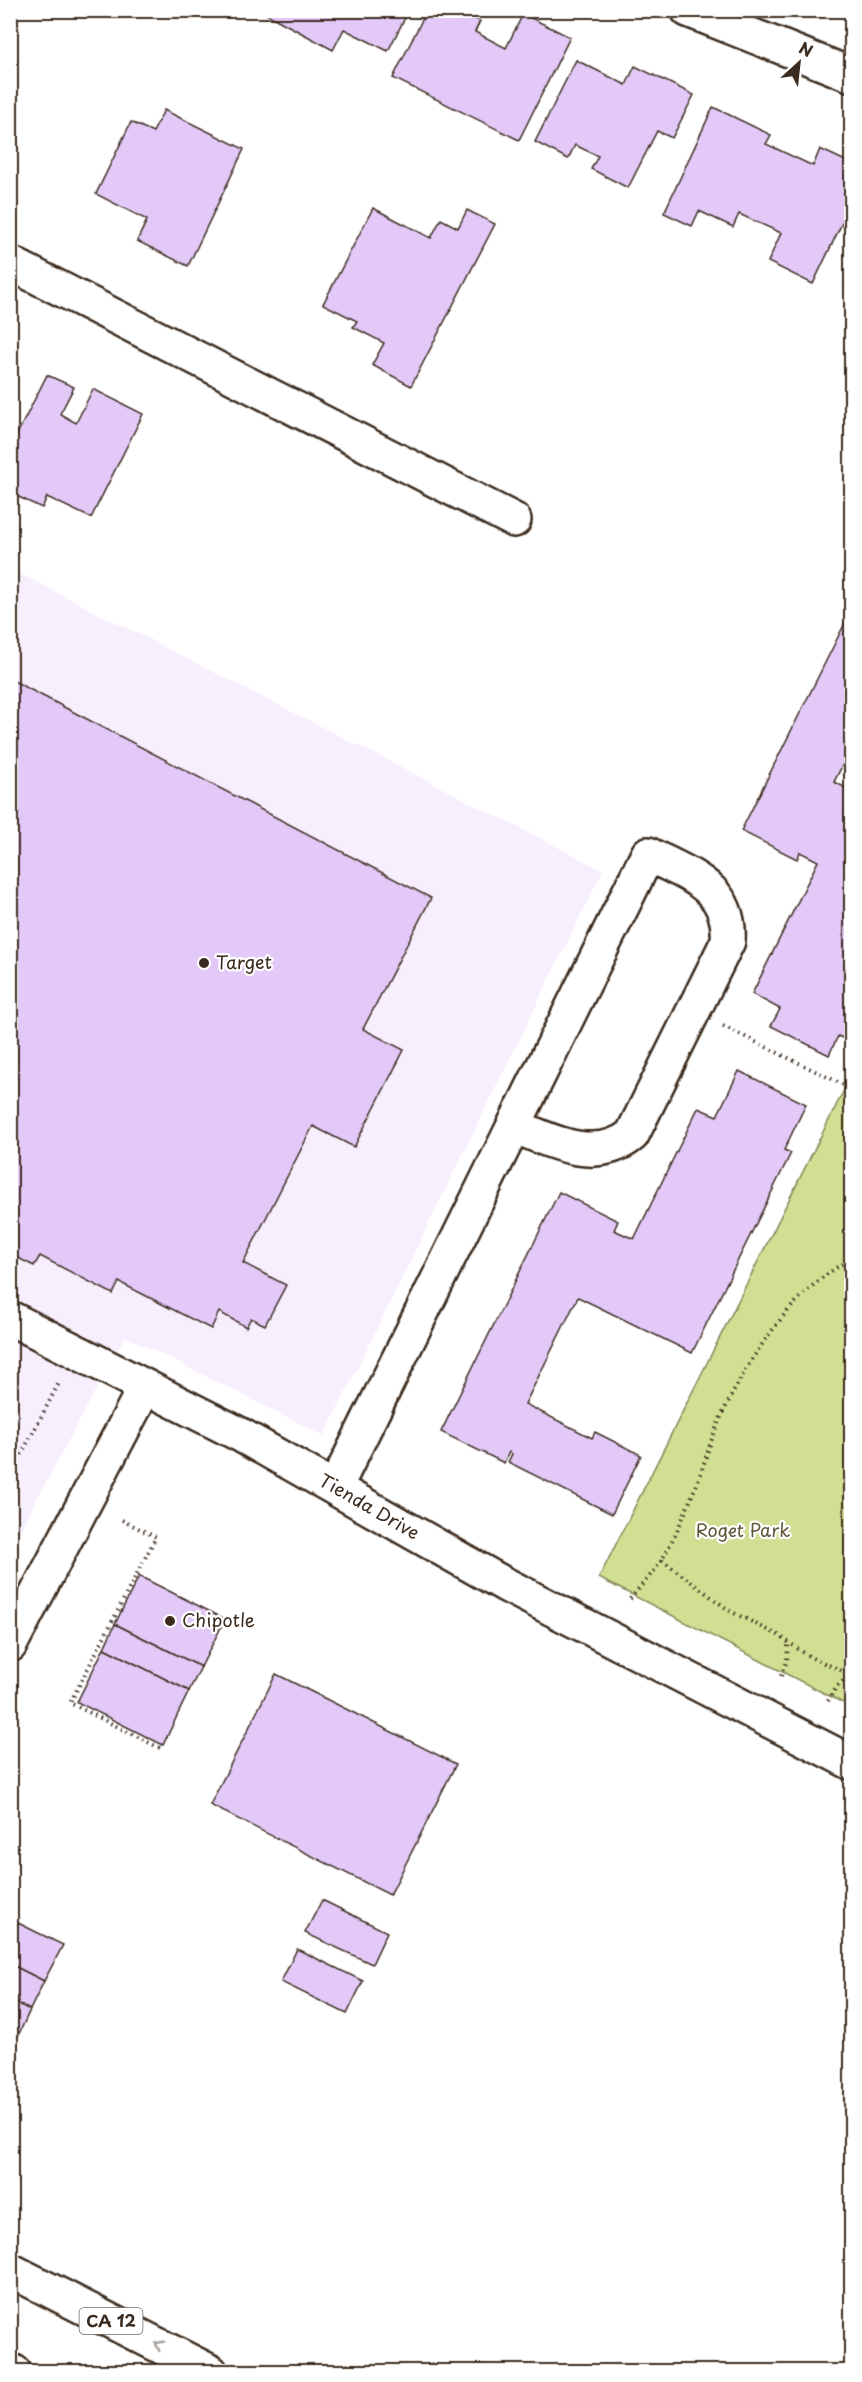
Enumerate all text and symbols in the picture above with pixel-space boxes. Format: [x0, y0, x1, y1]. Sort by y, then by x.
north arrow [769, 33, 829, 93]
text: N [795, 35, 817, 62]
place label: Target [216, 948, 272, 975]
marker: Target [197, 956, 211, 970]
street label: Tienda Drive [315, 1466, 425, 1545]
park label: Roget Park [696, 1516, 790, 1543]
place label: Chipotle [182, 1606, 255, 1633]
marker: Chipotle [163, 1614, 177, 1628]
road number: CA 12 [80, 2308, 142, 2334]
one-way arrow [154, 2341, 165, 2352]

